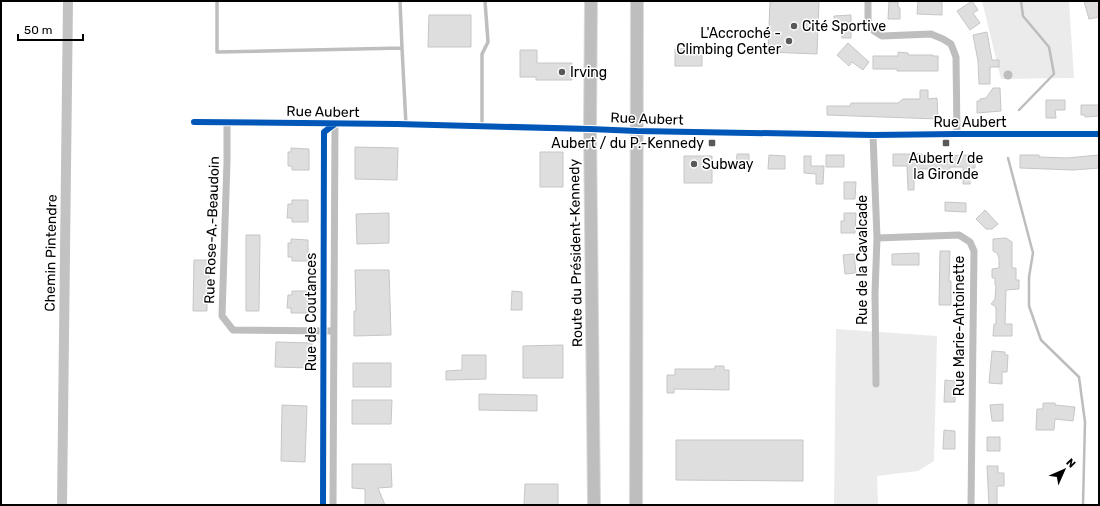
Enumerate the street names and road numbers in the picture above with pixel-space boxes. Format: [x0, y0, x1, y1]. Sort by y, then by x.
street label: Rue Aubert [286, 103, 360, 121]
street label: Rue Aubert [610, 109, 684, 129]
street label: Rue Aubert [933, 114, 1007, 131]
street label: Rue Rose-A.-Beaudoin [201, 156, 223, 304]
street label: Route du Président-Kennedy [566, 158, 586, 347]
street label: Chemin Pintendre [41, 194, 61, 312]
street label: Rue de la Cavalcade [854, 195, 871, 325]
street label: Rue de Coutances [303, 253, 320, 371]
street label: Rue Marie-Antoinette [951, 256, 968, 396]

